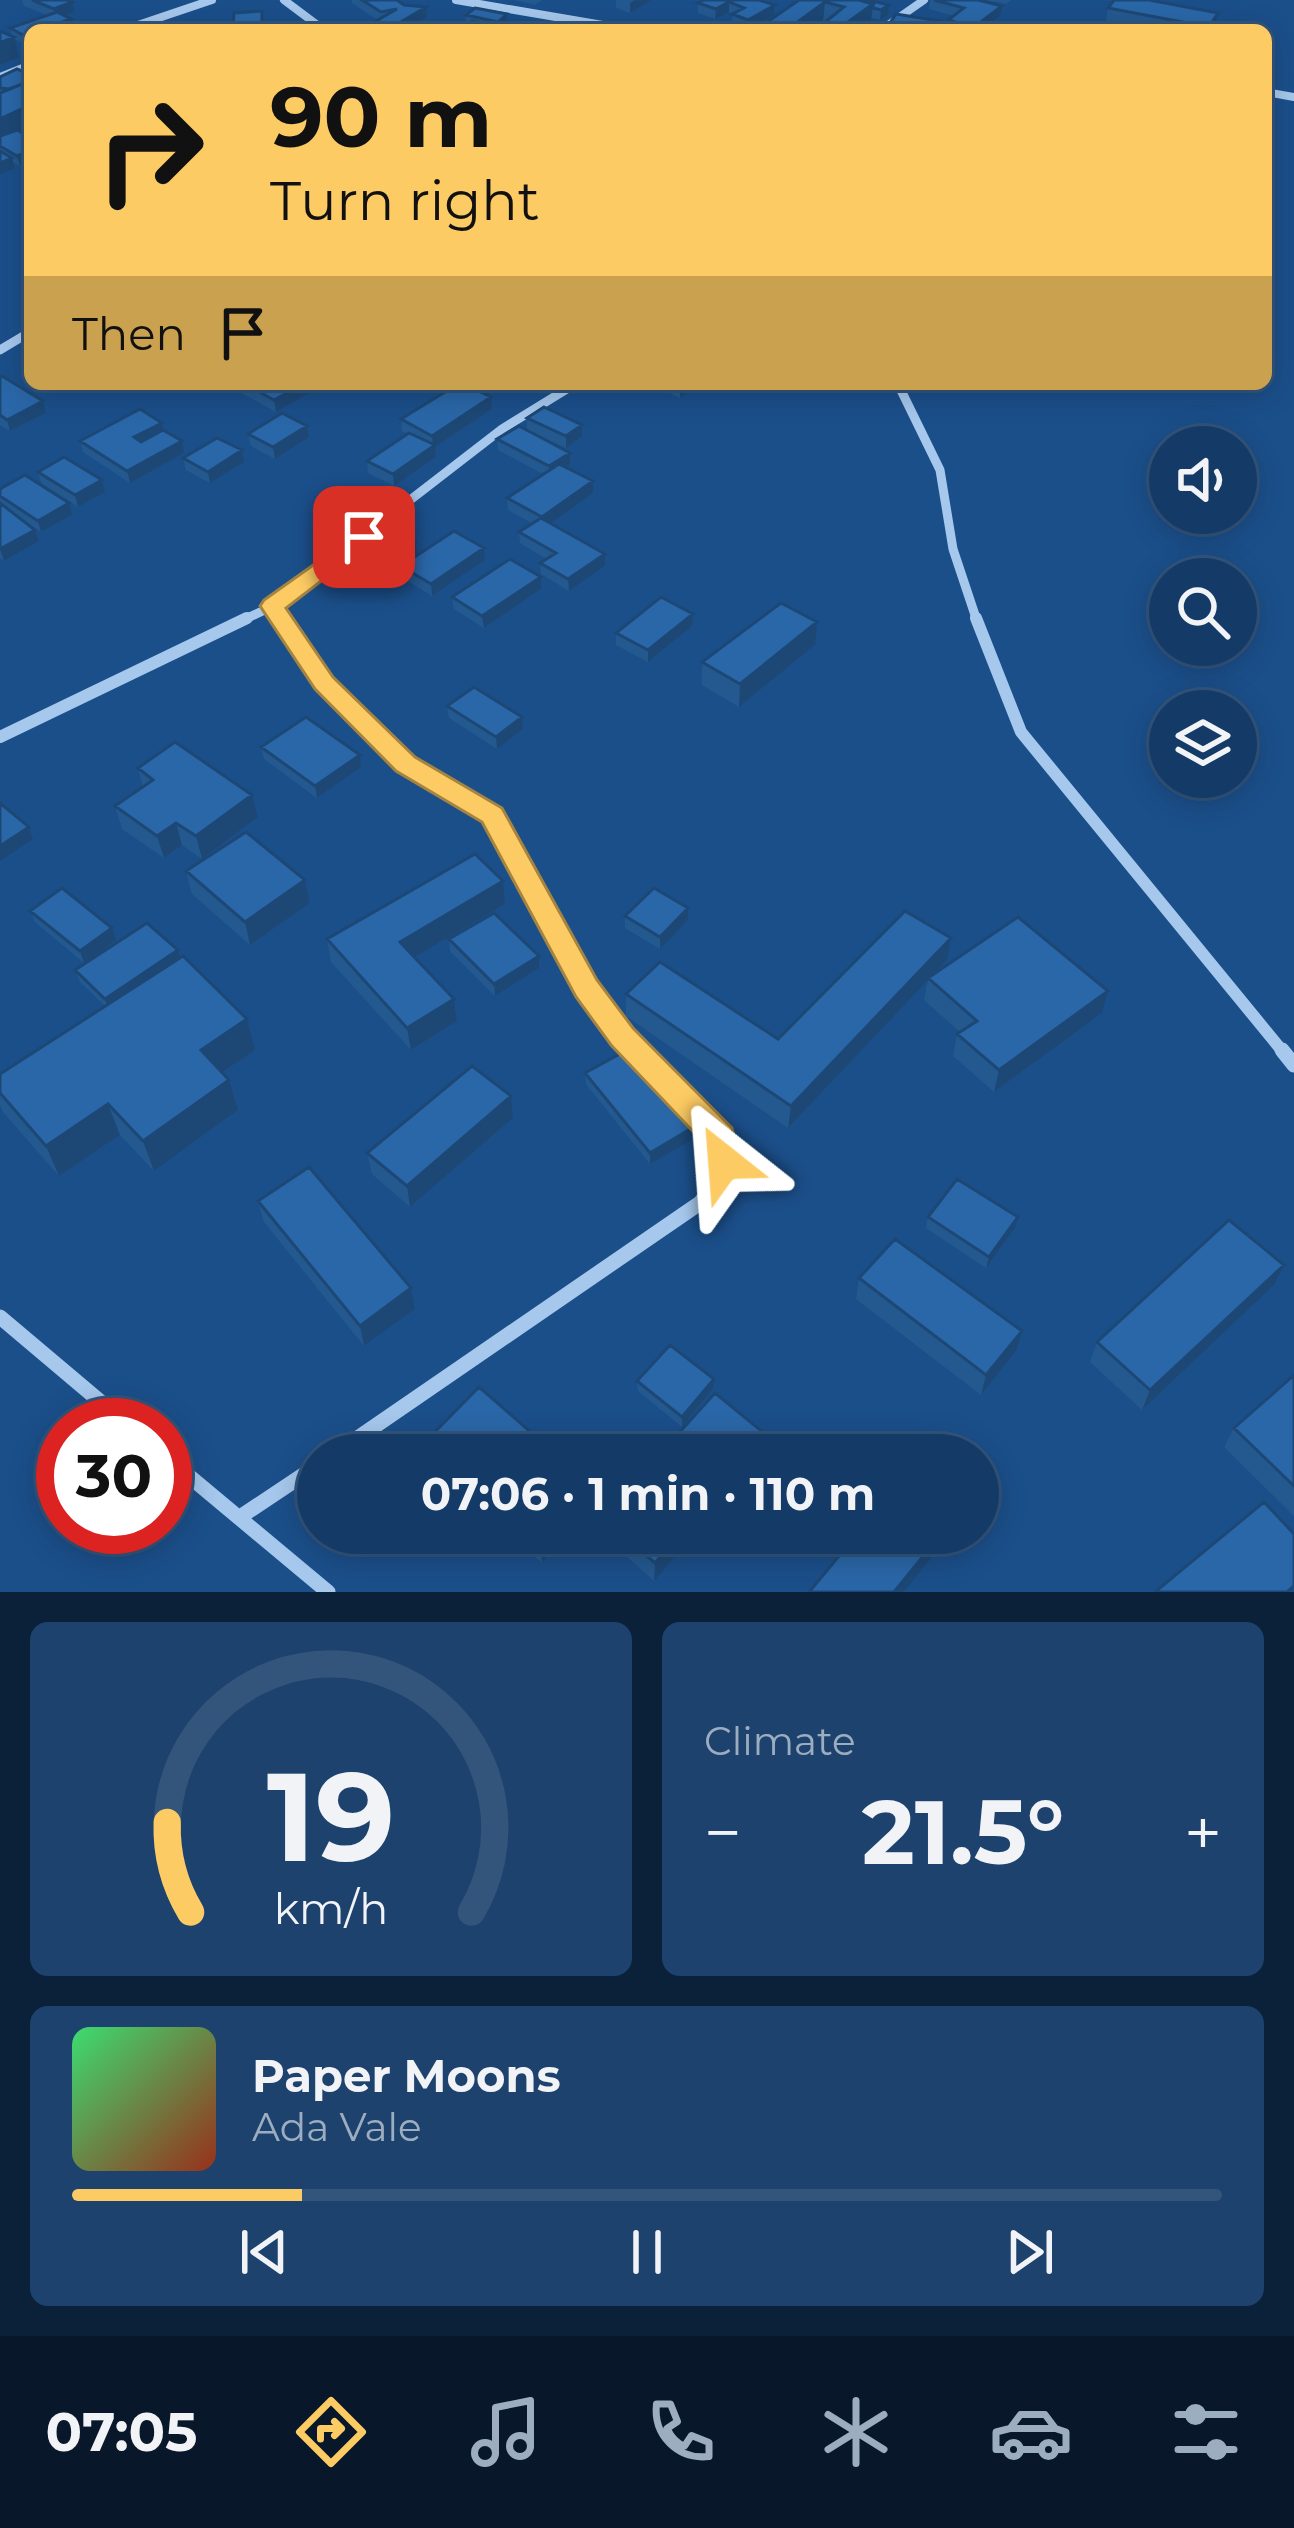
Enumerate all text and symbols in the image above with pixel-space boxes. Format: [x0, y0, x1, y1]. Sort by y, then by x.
text: 90 m [270, 66, 492, 168]
icon: right [72, 72, 228, 228]
text: Turn right [270, 168, 540, 234]
icon: arrive [210, 300, 276, 366]
text: Then [72, 306, 186, 361]
map controls [1149, 426, 1257, 798]
button: sound [1149, 426, 1257, 534]
pin [313, 486, 415, 588]
icon: arrive [331, 504, 397, 570]
button: search [1149, 558, 1257, 666]
button: layers [1149, 690, 1257, 798]
position arrow [661, 1099, 787, 1225]
speed limit sign: 30 [36, 1398, 192, 1554]
text: 07:06 · 1 min · 110 m [421, 1466, 875, 1521]
text: Climate [704, 1717, 856, 1765]
text: 19 [267, 1740, 395, 1892]
text: 21.5° [862, 1777, 1064, 1887]
text: − [704, 1792, 742, 1873]
text: + [1184, 1792, 1222, 1873]
text: km/h [274, 1882, 388, 1935]
text: Paper Moons [252, 2048, 561, 2103]
text: Ada Vale [252, 2103, 422, 2151]
icon: previous [231, 2219, 297, 2285]
icon: pause [614, 2219, 680, 2285]
icon: next [997, 2219, 1063, 2285]
icon: directions [289, 2390, 373, 2474]
icon: music [464, 2390, 548, 2474]
icon: phone [639, 2390, 723, 2474]
icon: climate [814, 2390, 898, 2474]
icon: car [989, 2390, 1073, 2474]
icon: filters [1164, 2390, 1248, 2474]
text: 07:05 [46, 2399, 197, 2465]

